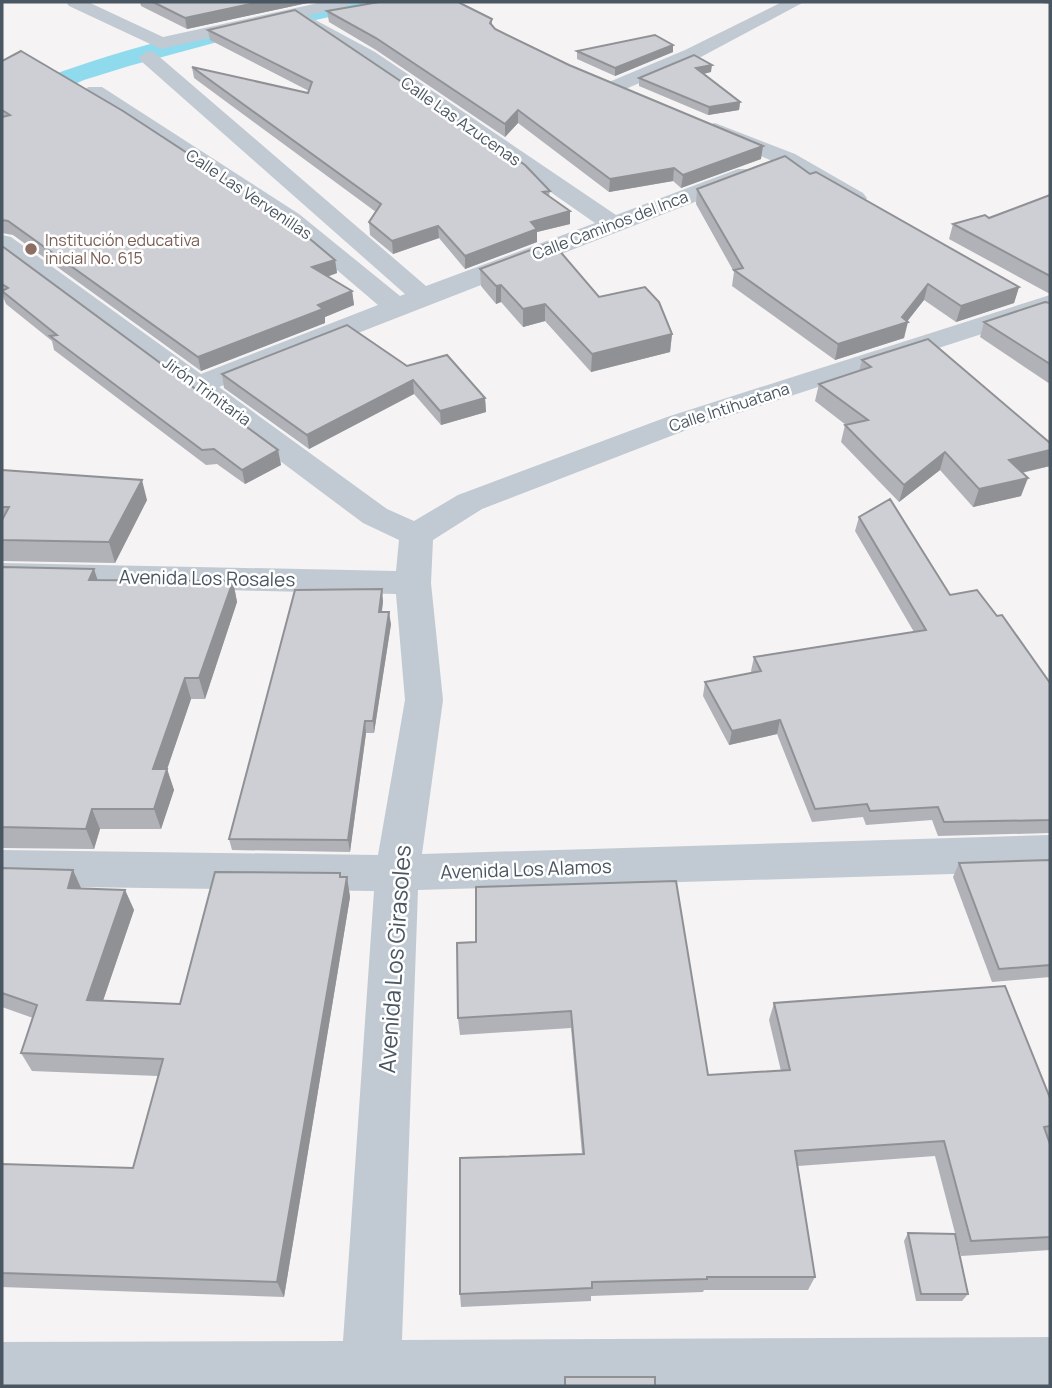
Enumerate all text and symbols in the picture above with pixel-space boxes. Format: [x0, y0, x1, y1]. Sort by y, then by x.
street label: Calle Las Azucenas [397, 71, 525, 171]
street label: Calle Las Vervenillas [182, 144, 316, 244]
street label: Calle Caminos del Inca [529, 185, 691, 265]
place label: Institución educativa inicial No. 615 [45, 229, 200, 269]
marker: Institución educativa inicial No. 615 [23, 241, 39, 257]
street label: Jirón Trinitaria [158, 352, 256, 430]
street label: Calle Intihuatana [666, 377, 792, 437]
street label: Avenida Los Rosales [119, 563, 295, 593]
street label: Avenida Los Girasoles [370, 844, 418, 1074]
street label: Avenida Los Alamos [440, 853, 612, 885]

